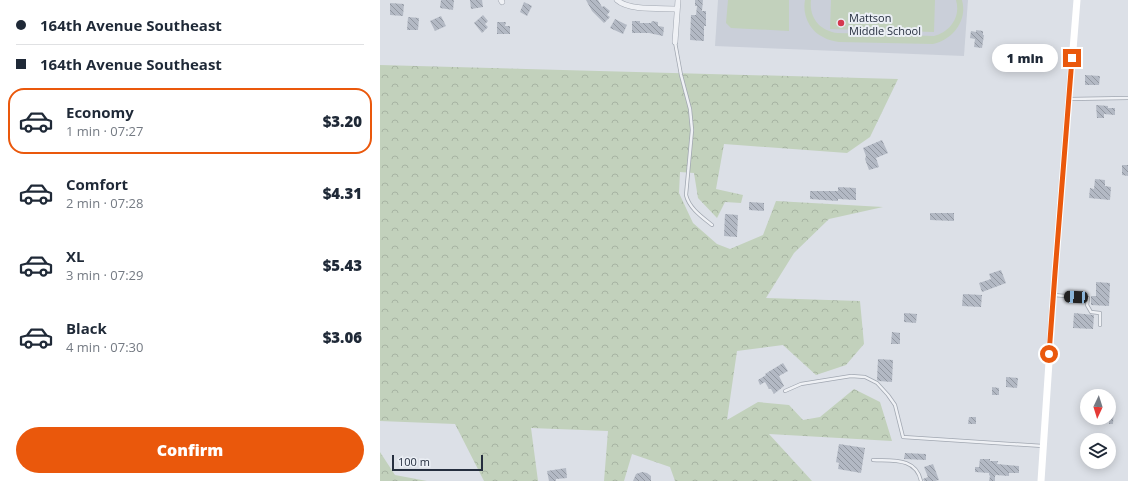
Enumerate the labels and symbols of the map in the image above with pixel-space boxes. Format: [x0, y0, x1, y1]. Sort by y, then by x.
place label: Mattson Middle School [849, 10, 921, 38]
marker: Mattson Middle School [836, 18, 846, 28]
callout: 1 min [992, 44, 1058, 72]
route end [1063, 49, 1081, 67]
car [1064, 290, 1088, 304]
route start [1040, 345, 1058, 363]
north arrow [1080, 389, 1116, 425]
scale bar [392, 453, 483, 472]

